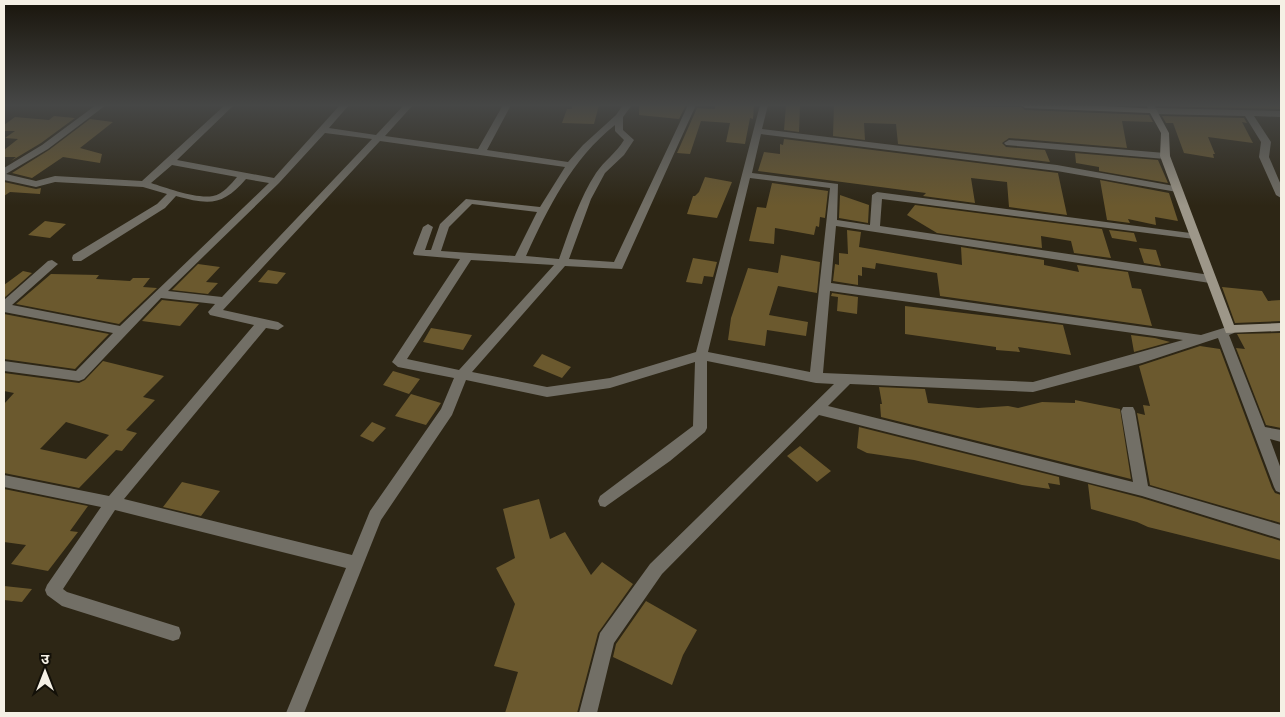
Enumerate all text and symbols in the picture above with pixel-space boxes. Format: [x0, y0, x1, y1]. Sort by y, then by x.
north arrow [20, 647, 70, 697]
text: उ [41, 650, 50, 668]

